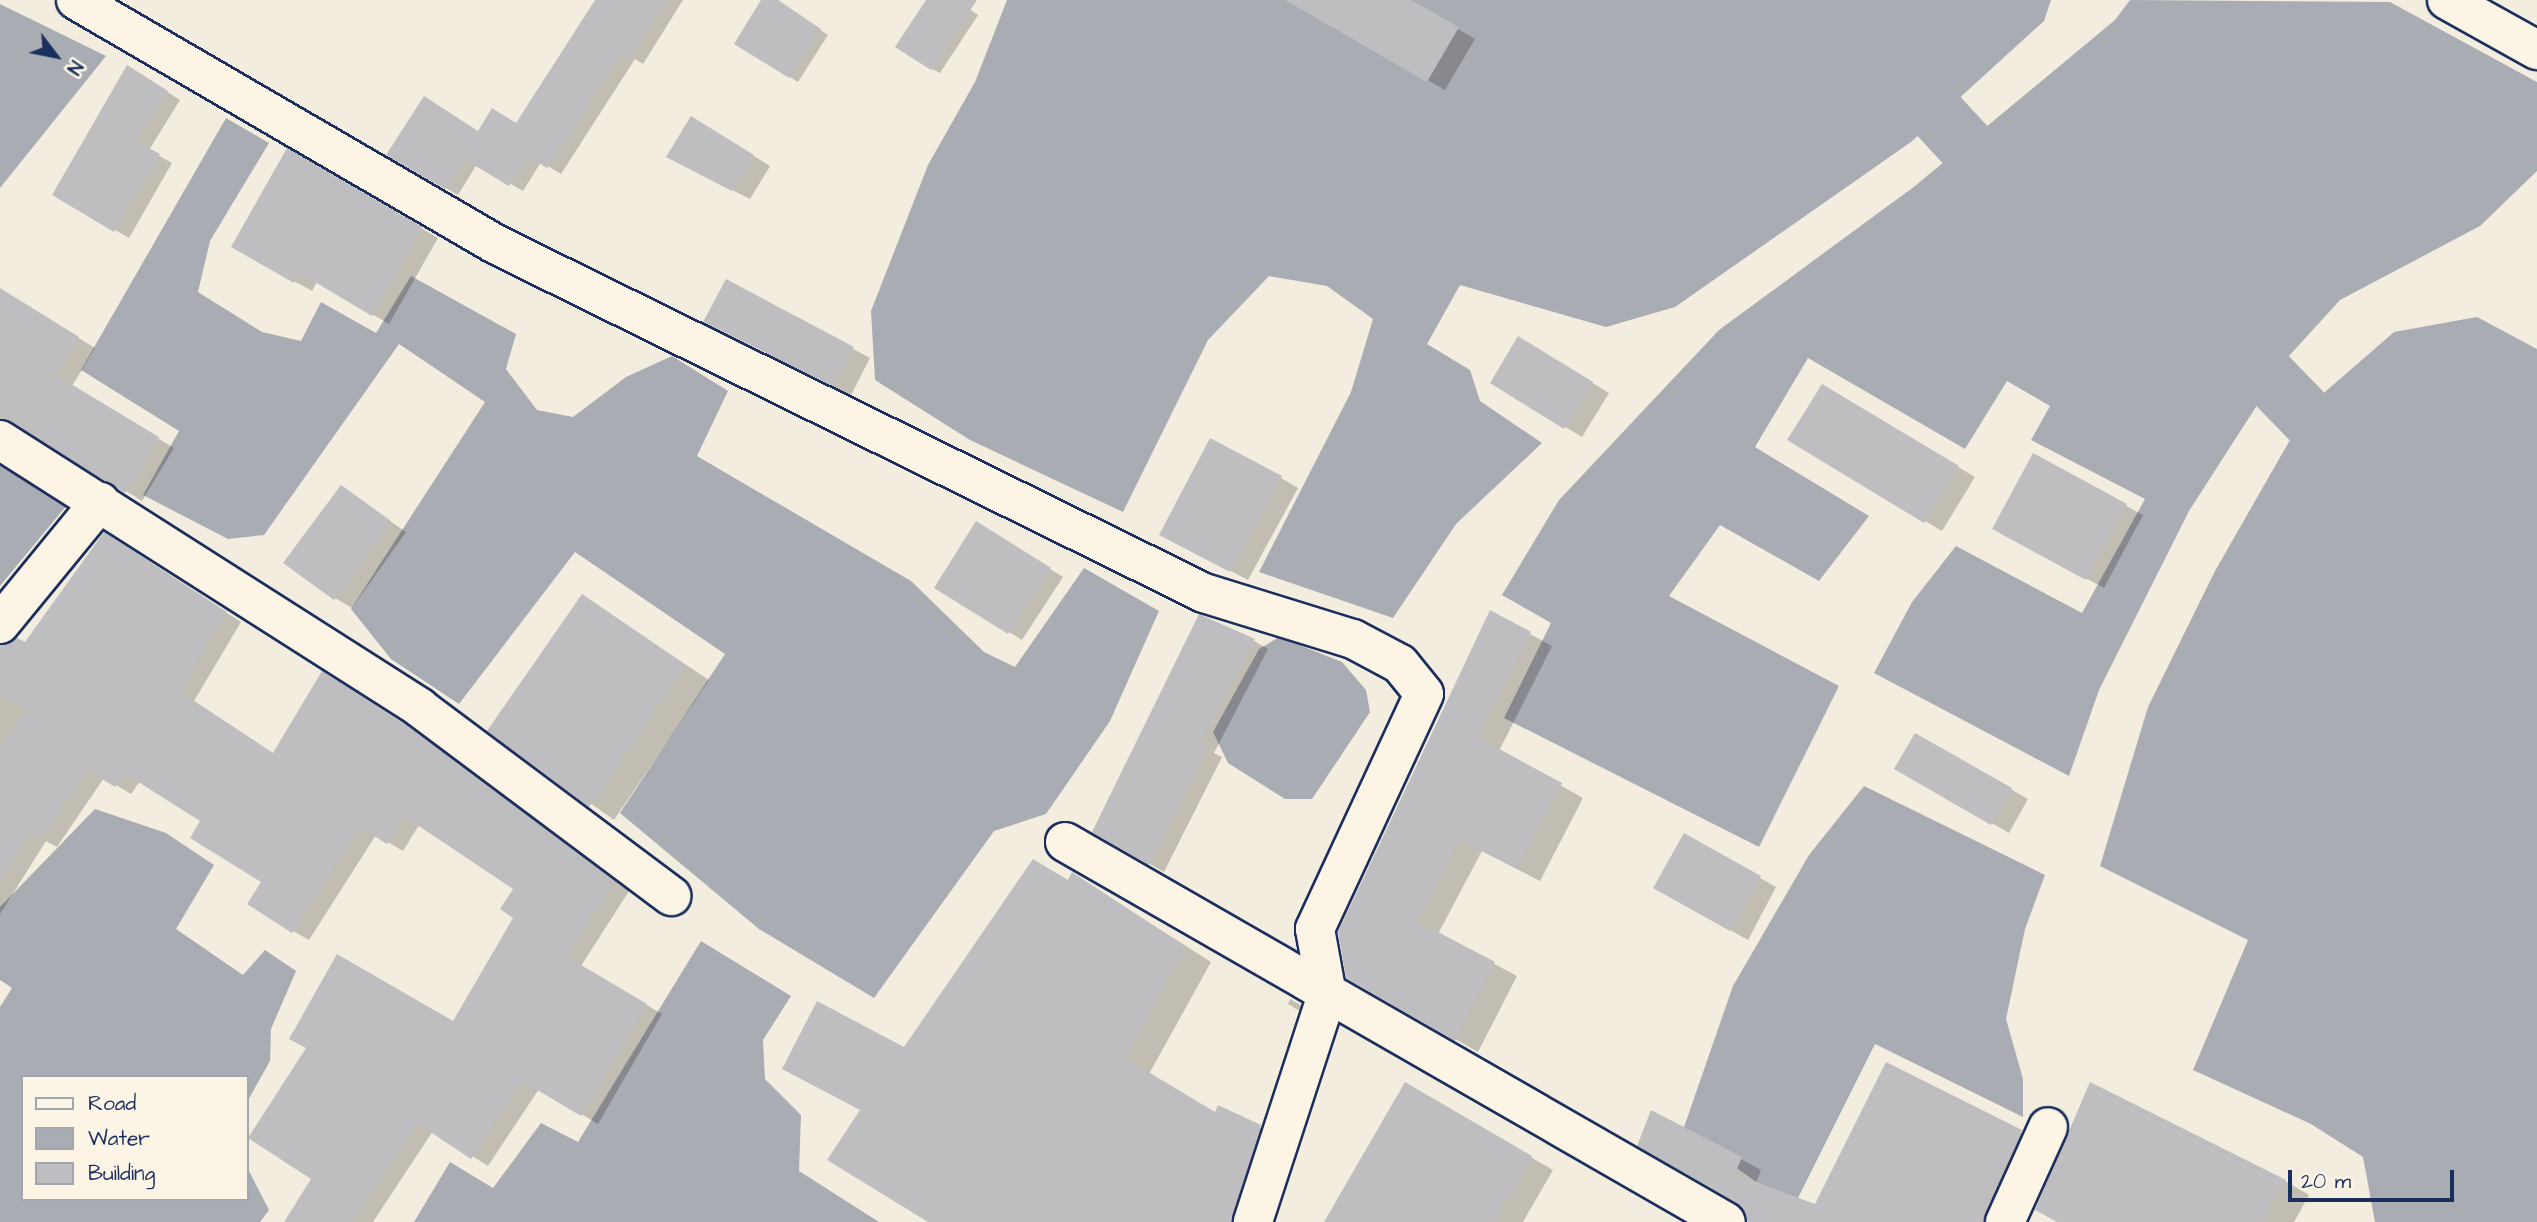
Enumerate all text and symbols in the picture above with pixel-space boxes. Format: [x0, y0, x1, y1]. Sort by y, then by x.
north arrow [21, 21, 91, 91]
text: N [60, 55, 89, 80]
legend [21, 1075, 248, 1201]
text: Road [88, 1089, 136, 1118]
text: Water [88, 1124, 150, 1153]
scale bar [2292, 1156, 2458, 1200]
text: Building [88, 1159, 155, 1188]
text: 20 m [2301, 1167, 2351, 1196]

